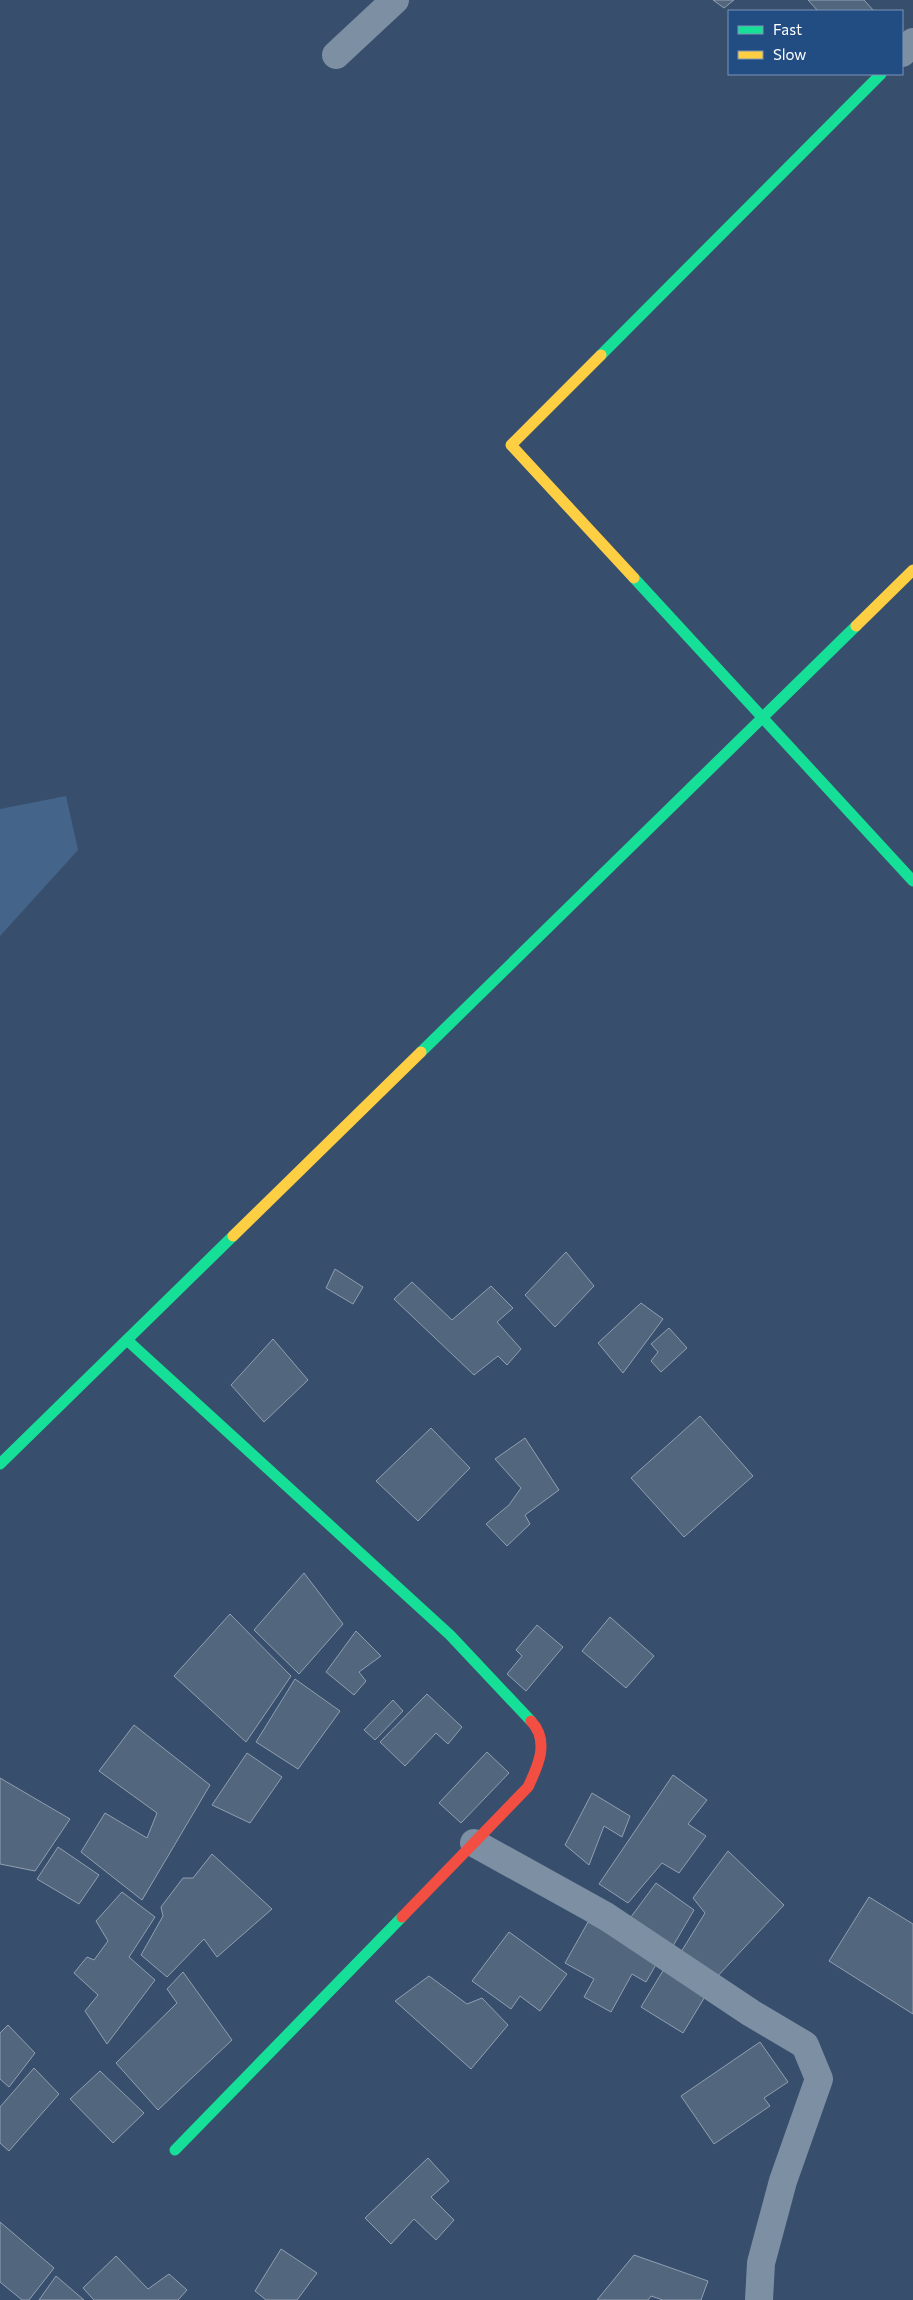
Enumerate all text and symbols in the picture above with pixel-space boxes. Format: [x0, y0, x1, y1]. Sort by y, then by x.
legend [728, 10, 903, 75]
text: Fast [773, 20, 802, 38]
text: Slow [773, 45, 806, 63]

